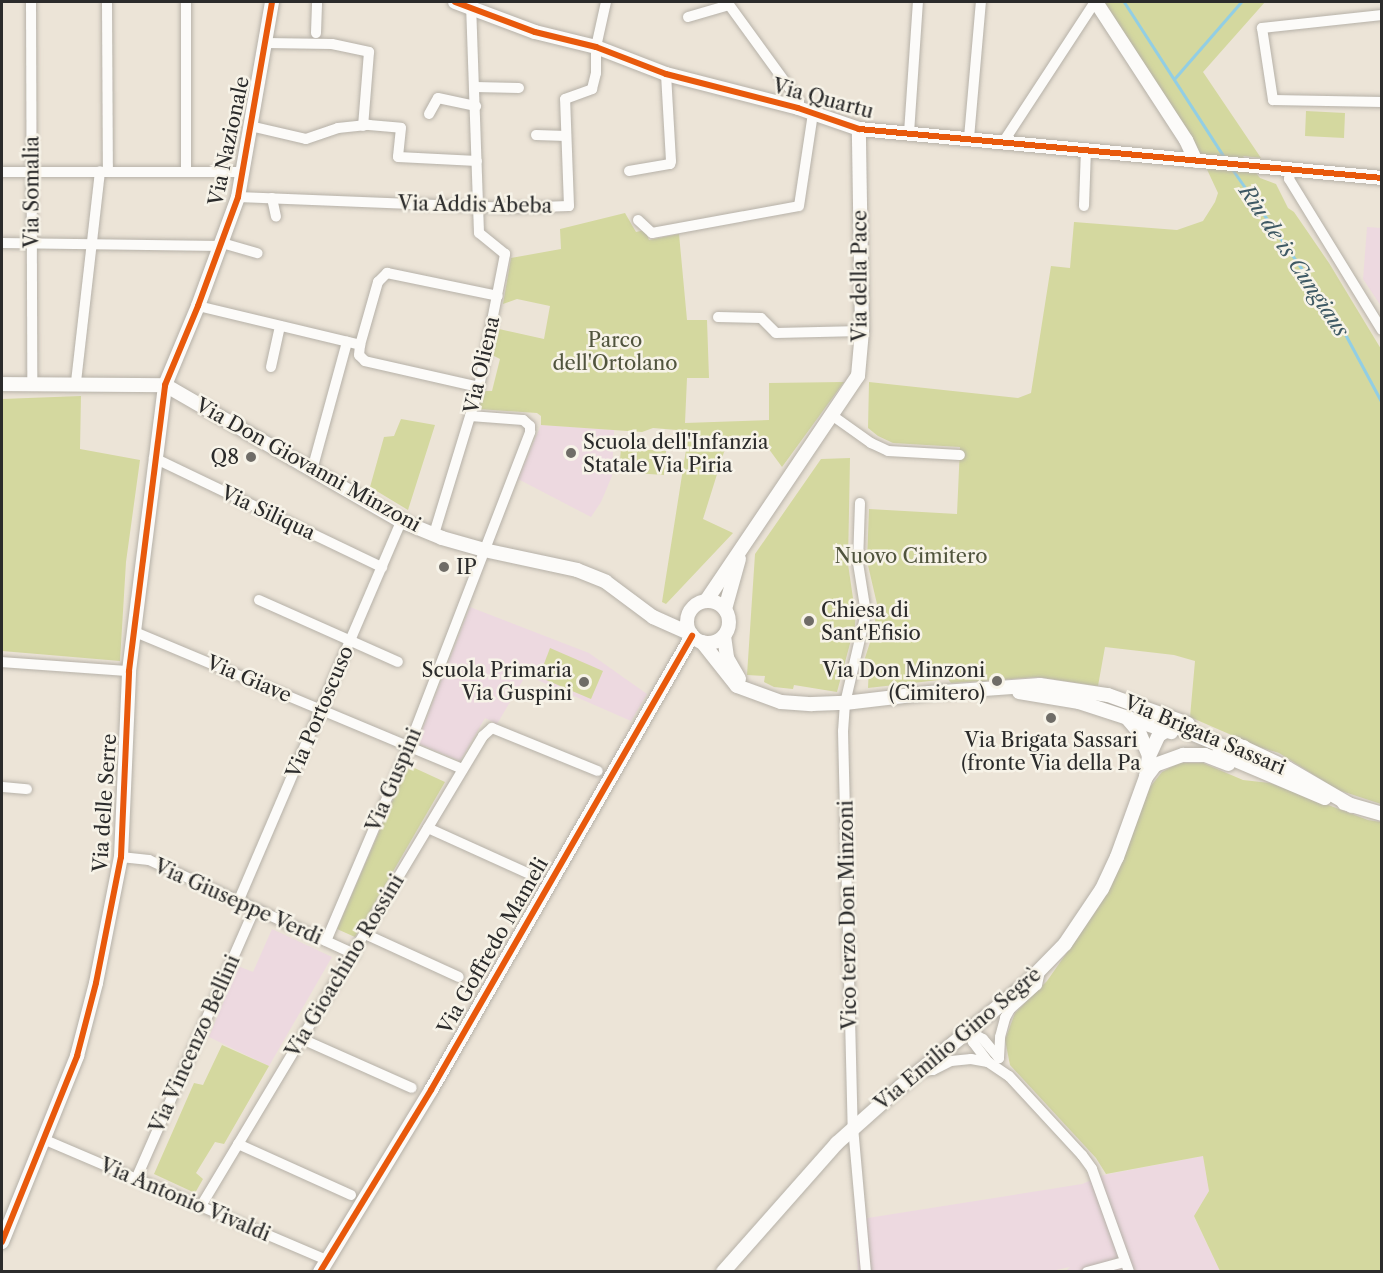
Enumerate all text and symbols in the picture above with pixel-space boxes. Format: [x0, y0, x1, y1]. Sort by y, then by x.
street label: Via Nazionale [204, 74, 254, 208]
street label: Via Quartu [770, 74, 876, 124]
street label: Via Somalia [20, 136, 44, 248]
water label: Riu de is Cungiaus [1234, 180, 1354, 342]
street label: Via Addis Abeba [397, 192, 553, 218]
street label: Via della Pace [848, 210, 872, 342]
street label: Via Oliena [459, 314, 505, 416]
park label: Parco dell'Ortolano [552, 328, 678, 375]
street label: Via Don Giovanni Minzoni [191, 393, 425, 537]
place label: Scuola dell'Infanzia Statale Via Piria [583, 430, 769, 477]
place label: Q8 [211, 445, 239, 469]
marker: Scuola dell'Infanzia Statale Via Piria [564, 446, 578, 460]
marker: Q8 [244, 450, 258, 464]
street label: Via Siliqua [217, 481, 319, 545]
park label: Nuovo Cimitero [835, 544, 987, 568]
place label: IP [456, 555, 477, 579]
marker: IP [437, 560, 451, 574]
place label: Chiesa di Sant'Efisio [821, 598, 921, 645]
marker: Chiesa di Sant'Efisio [802, 614, 816, 628]
street label: Via Portoscuso [281, 642, 359, 782]
street label: Via Giave [203, 650, 295, 708]
place label: Scuola Primaria Via Guspini [421, 658, 572, 705]
place label: Via Don Minzoni (Cimitero) [822, 658, 985, 705]
marker: Via Don Minzoni (Cimitero) [990, 674, 1004, 688]
marker: Scuola Primaria Via Guspini [577, 675, 591, 689]
street label: Via Brigata Sassari [1120, 690, 1290, 780]
marker: Via Brigata Sassari (fronte Via della Pa [1044, 711, 1058, 725]
street label: Via Guspini [361, 724, 427, 836]
place label: Via Brigata Sassari (fronte Via della Pa [961, 728, 1141, 775]
street label: Via delle Serre [88, 733, 122, 873]
street label: Vico terzo Don Minzoni [834, 800, 862, 1030]
street label: Via Goffredo Mameli [433, 853, 553, 1039]
street label: Via Giuseppe Verdi [150, 854, 326, 950]
street label: Via Gioachino Rossini [281, 870, 409, 1062]
street label: Via Vincenzo Bellini [145, 951, 245, 1137]
street label: Via Emilio Gino Segrè [870, 962, 1046, 1116]
street label: Via Antonio Vivaldi [95, 1153, 275, 1247]

